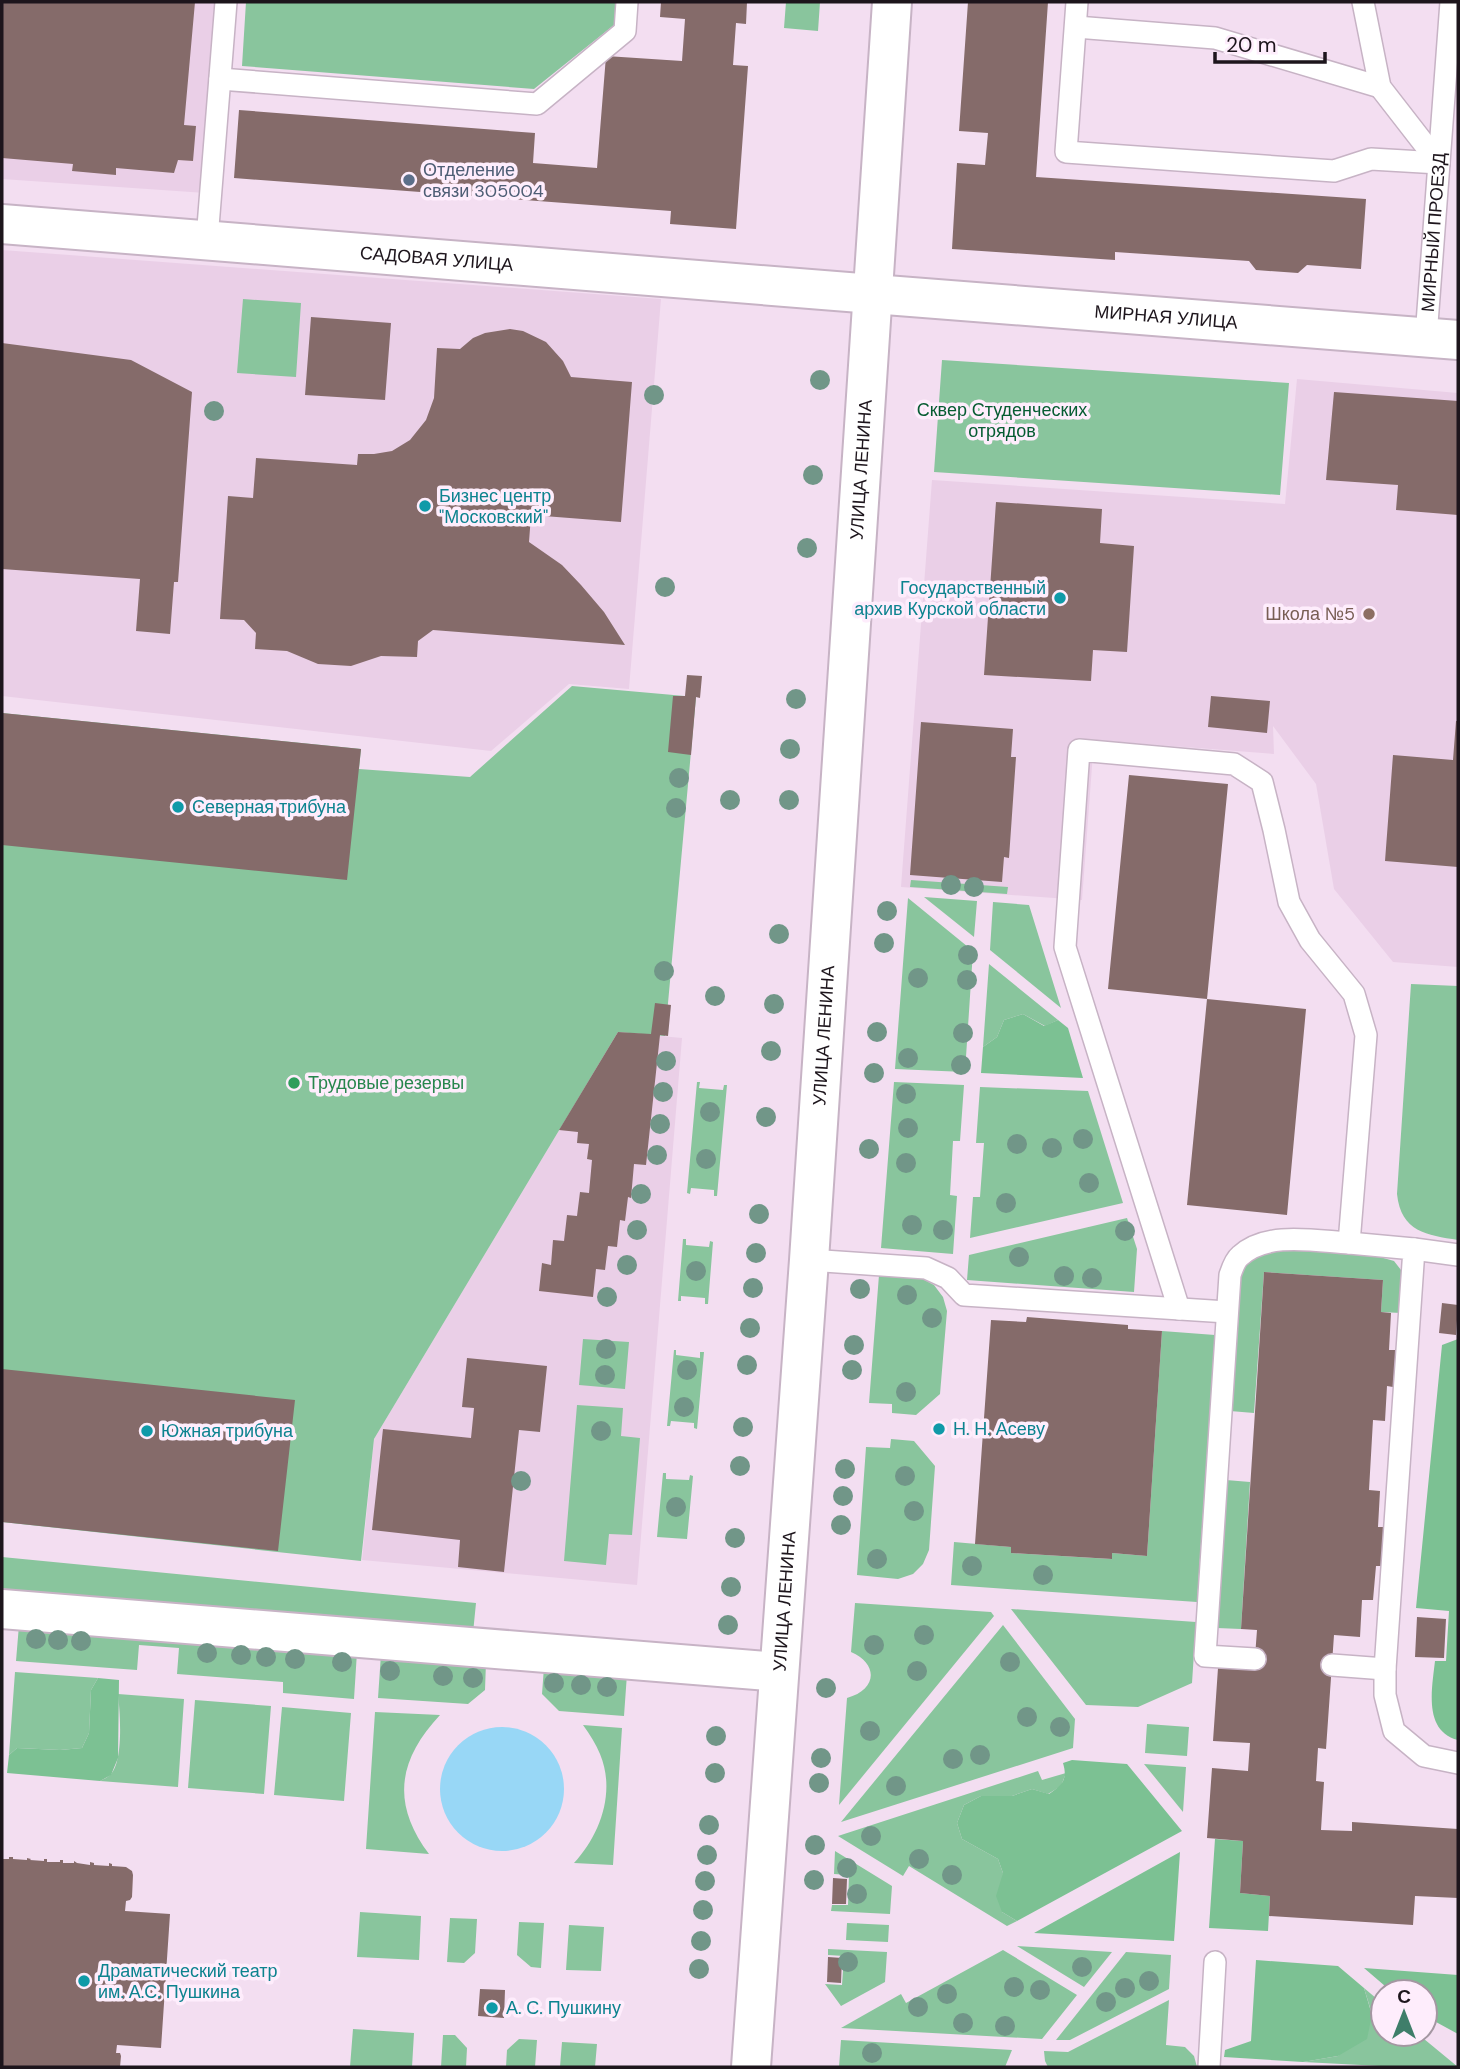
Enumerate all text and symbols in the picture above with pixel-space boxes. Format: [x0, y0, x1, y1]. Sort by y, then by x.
scale bar [1215, 21, 1325, 65]
text: 20 m [1226, 31, 1277, 59]
street label: МИРНЫЙ ПРОЕЗД [1416, 152, 1452, 313]
place label: Отделение связи 305004 [423, 158, 544, 203]
marker: Отделение связи 305004 [401, 172, 417, 188]
street label: САДОВАЯ УЛИЦА [359, 241, 514, 277]
street label: МИРНАЯ УЛИЦА [1094, 299, 1239, 335]
park label: Сквер Студенческих отрядов [917, 398, 1087, 443]
street label: УЛИЦА ЛЕНИНА [845, 399, 878, 541]
place label: Бизнес центр "Московский" [439, 484, 551, 529]
marker: Бизнес центр "Московский" [417, 498, 433, 514]
place label: Государственный архив Курской области [854, 576, 1046, 621]
marker: Государственный архив Курской области [1052, 590, 1068, 606]
place label: Школа №5 [1265, 602, 1355, 626]
marker: Школа №5 [1361, 606, 1377, 622]
place label: Северная трибуна [192, 795, 347, 819]
marker: Северная трибуна [170, 799, 186, 815]
street label: УЛИЦА ЛЕНИНА [807, 965, 840, 1106]
place label: Трудовые резервы [308, 1071, 464, 1095]
marker: Трудовые резервы [286, 1075, 302, 1091]
place label: Н. Н. Асеву [953, 1417, 1045, 1441]
place label: Южная трибуна [161, 1419, 294, 1443]
marker: Н. Н. Асеву [931, 1421, 947, 1437]
marker: Южная трибуна [139, 1423, 155, 1439]
street label: УЛИЦА ЛЕНИНА [767, 1530, 801, 1672]
place label: Драматический театр им. А.С. Пушкина [98, 1959, 278, 2004]
marker: Драматический театр им. А.С. Пушкина [76, 1973, 92, 1989]
north arrow [1369, 1978, 1439, 2048]
text: С [1397, 1984, 1411, 2009]
place label: А. С. Пушкину [506, 1996, 621, 2020]
marker: А. С. Пушкину [484, 2000, 500, 2016]

